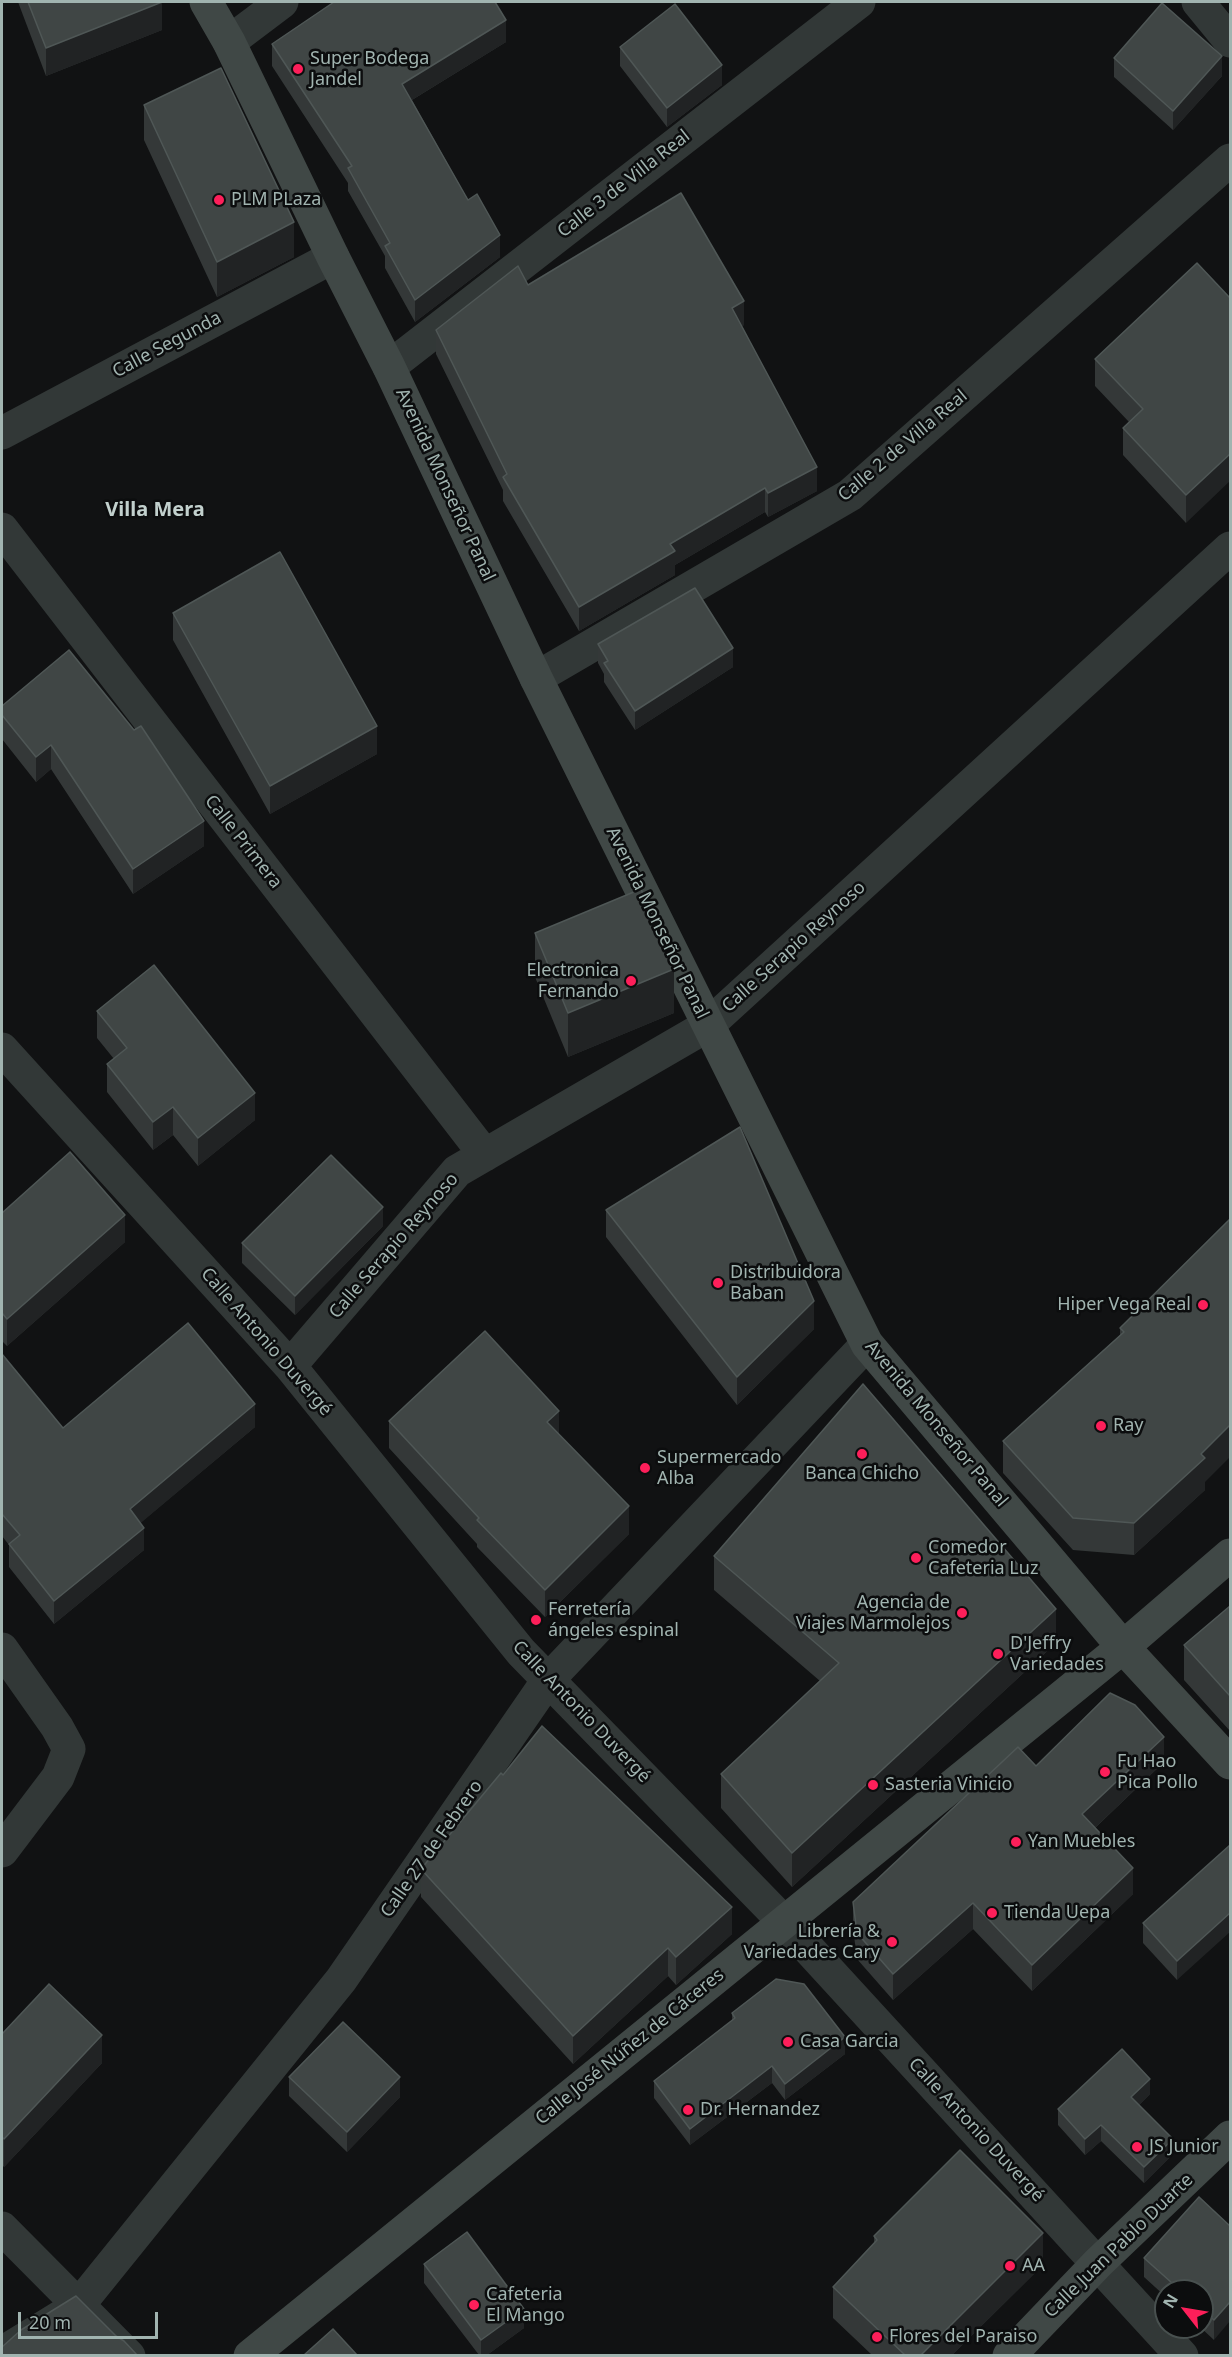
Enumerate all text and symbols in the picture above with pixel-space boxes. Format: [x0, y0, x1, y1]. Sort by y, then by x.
place label: Super Bodega Jandel [310, 48, 429, 90]
marker: Super Bodega Jandel [291, 62, 305, 76]
street label: Calle 3 de Villa Real [553, 126, 695, 242]
place label: PLM PLaza [231, 189, 321, 211]
marker: PLM PLaza [212, 193, 226, 207]
street label: Calle Segunda [109, 307, 225, 383]
street label: Avenida Monseñor Panal [391, 385, 499, 585]
street label: Calle 2 de Villa Real [834, 386, 972, 506]
district label: Villa Mera [105, 498, 205, 522]
street label: Calle Primera [200, 791, 286, 893]
street label: Avenida Monseñor Panal [601, 824, 713, 1022]
street label: Calle Serapio Reynoso [718, 877, 870, 1017]
place label: Electronica Fernando [527, 960, 619, 1002]
marker: Electronica Fernando [624, 974, 638, 988]
street label: Calle Serapio Reynoso [325, 1169, 463, 1323]
place label: Distribuidora Baban [730, 1262, 841, 1304]
street label: Calle Antonio Duvergé [196, 1264, 336, 1420]
marker: Distribuidora Baban [711, 1276, 725, 1290]
place label: Hiper Vega Real [1057, 1294, 1191, 1316]
marker: Hiper Vega Real [1196, 1298, 1210, 1312]
street label: Avenida Monseñor Panal [860, 1336, 1012, 1512]
place label: Ray [1113, 1415, 1143, 1437]
marker: Ray [1094, 1419, 1108, 1433]
place label: Supermercado Alba [657, 1447, 781, 1490]
marker: Banca Chicho [855, 1447, 869, 1461]
marker: Supermercado Alba [638, 1461, 652, 1475]
place label: Banca Chicho [805, 1463, 919, 1485]
place label: Comedor Cafeteria Luz [928, 1537, 1038, 1580]
marker: Comedor Cafeteria Luz [909, 1551, 923, 1565]
place label: Agencia de Viajes Marmolejos [796, 1592, 950, 1634]
place label: Ferretería ángeles espinal [548, 1599, 679, 1642]
marker: Agencia de Viajes Marmolejos [955, 1606, 969, 1620]
marker: Ferretería ángeles espinal [529, 1613, 543, 1627]
place label: D'Jeffry Variedades [1010, 1633, 1104, 1676]
street label: Calle Antonio Duvergé [508, 1637, 654, 1787]
marker: D'Jeffry Variedades [991, 1647, 1005, 1661]
place label: Fu Hao Pica Pollo [1117, 1751, 1198, 1794]
marker: Fu Hao Pica Pollo [1098, 1765, 1112, 1779]
place label: Sasteria Vinicio [885, 1774, 1012, 1796]
street label: Calle 27 de Febrero [377, 1776, 487, 1922]
marker: Sasteria Vinicio [866, 1778, 880, 1792]
place label: Yan Muebles [1028, 1831, 1135, 1853]
marker: Yan Muebles [1009, 1835, 1023, 1849]
place label: Tienda Uepa [1004, 1902, 1110, 1924]
marker: Tienda Uepa [985, 1906, 999, 1920]
place label: Librería & Variedades Cary [743, 1921, 880, 1964]
marker: Librería & Variedades Cary [885, 1935, 899, 1949]
street label: Calle José Núñez de Cáceres [532, 1964, 728, 2130]
place label: Casa Garcia [800, 2031, 899, 2053]
marker: Casa Garcia [781, 2035, 795, 2049]
street label: Calle Antonio Duvergé [904, 2054, 1048, 2206]
place label: Dr. Hernandez [700, 2099, 820, 2121]
marker: Dr. Hernandez [681, 2103, 695, 2117]
place label: JS Junior [1149, 2136, 1219, 2158]
marker: JS Junior [1130, 2140, 1144, 2154]
street label: Calle Juan Pablo Duarte [1040, 2169, 1198, 2323]
place label: AA [1022, 2255, 1045, 2277]
marker: AA [1003, 2259, 1017, 2273]
north arrow [1154, 2279, 1214, 2339]
place label: Cafeteria El Mango [486, 2284, 565, 2326]
text: N [1158, 2290, 1183, 2312]
marker: Cafeteria El Mango [467, 2298, 481, 2312]
scale bar [21, 2300, 160, 2338]
text: 20 m [29, 2310, 71, 2334]
place label: Flores del Paraiso [889, 2326, 1037, 2348]
marker: Flores del Paraiso [870, 2330, 884, 2344]

